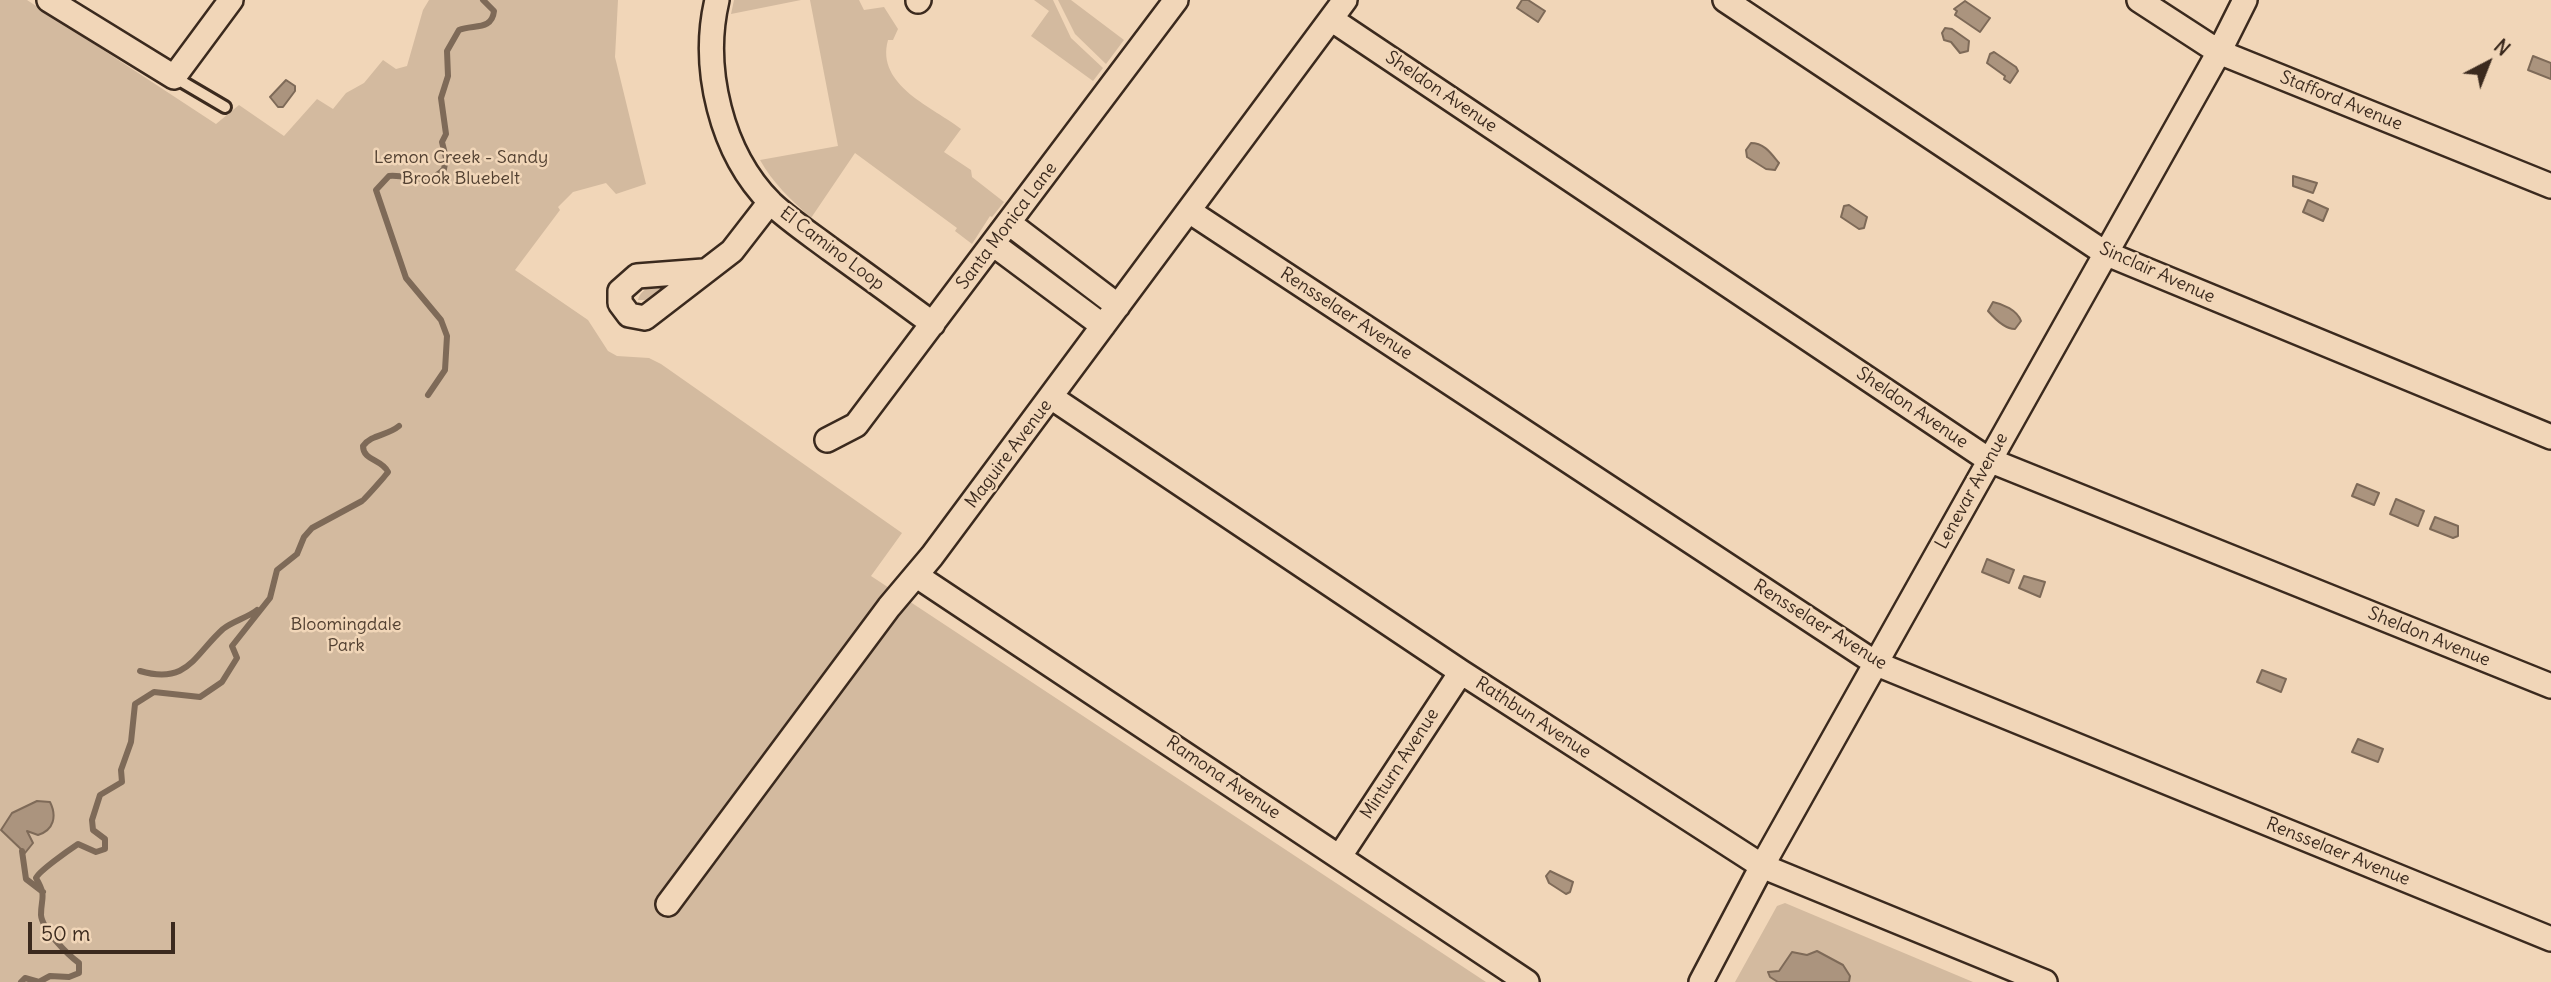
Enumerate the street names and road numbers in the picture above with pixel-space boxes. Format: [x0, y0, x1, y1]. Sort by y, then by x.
street label: Sheldon Avenue [1381, 47, 1501, 137]
street label: Stafford Avenue [2277, 67, 2405, 135]
street label: Santa Monica Lane [952, 158, 1062, 294]
street label: El Camino Loop [775, 203, 889, 295]
street label: Sinclair Avenue [2096, 238, 2218, 308]
street label: Rensselaer Avenue [1276, 263, 1416, 365]
street label: Sheldon Avenue [1852, 363, 1972, 453]
street label: Maguire Avenue [961, 395, 1057, 513]
street label: Lenevar Avenue [1931, 429, 2013, 553]
street label: Rensselaer Avenue [1749, 575, 1891, 675]
street label: Sheldon Avenue [2365, 603, 2493, 671]
street label: Rathbun Avenue [1471, 673, 1595, 763]
street label: Minturn Avenue [1356, 705, 1444, 823]
street label: Ramona Avenue [1162, 732, 1284, 824]
street label: Rensselaer Avenue [2263, 813, 2413, 891]

